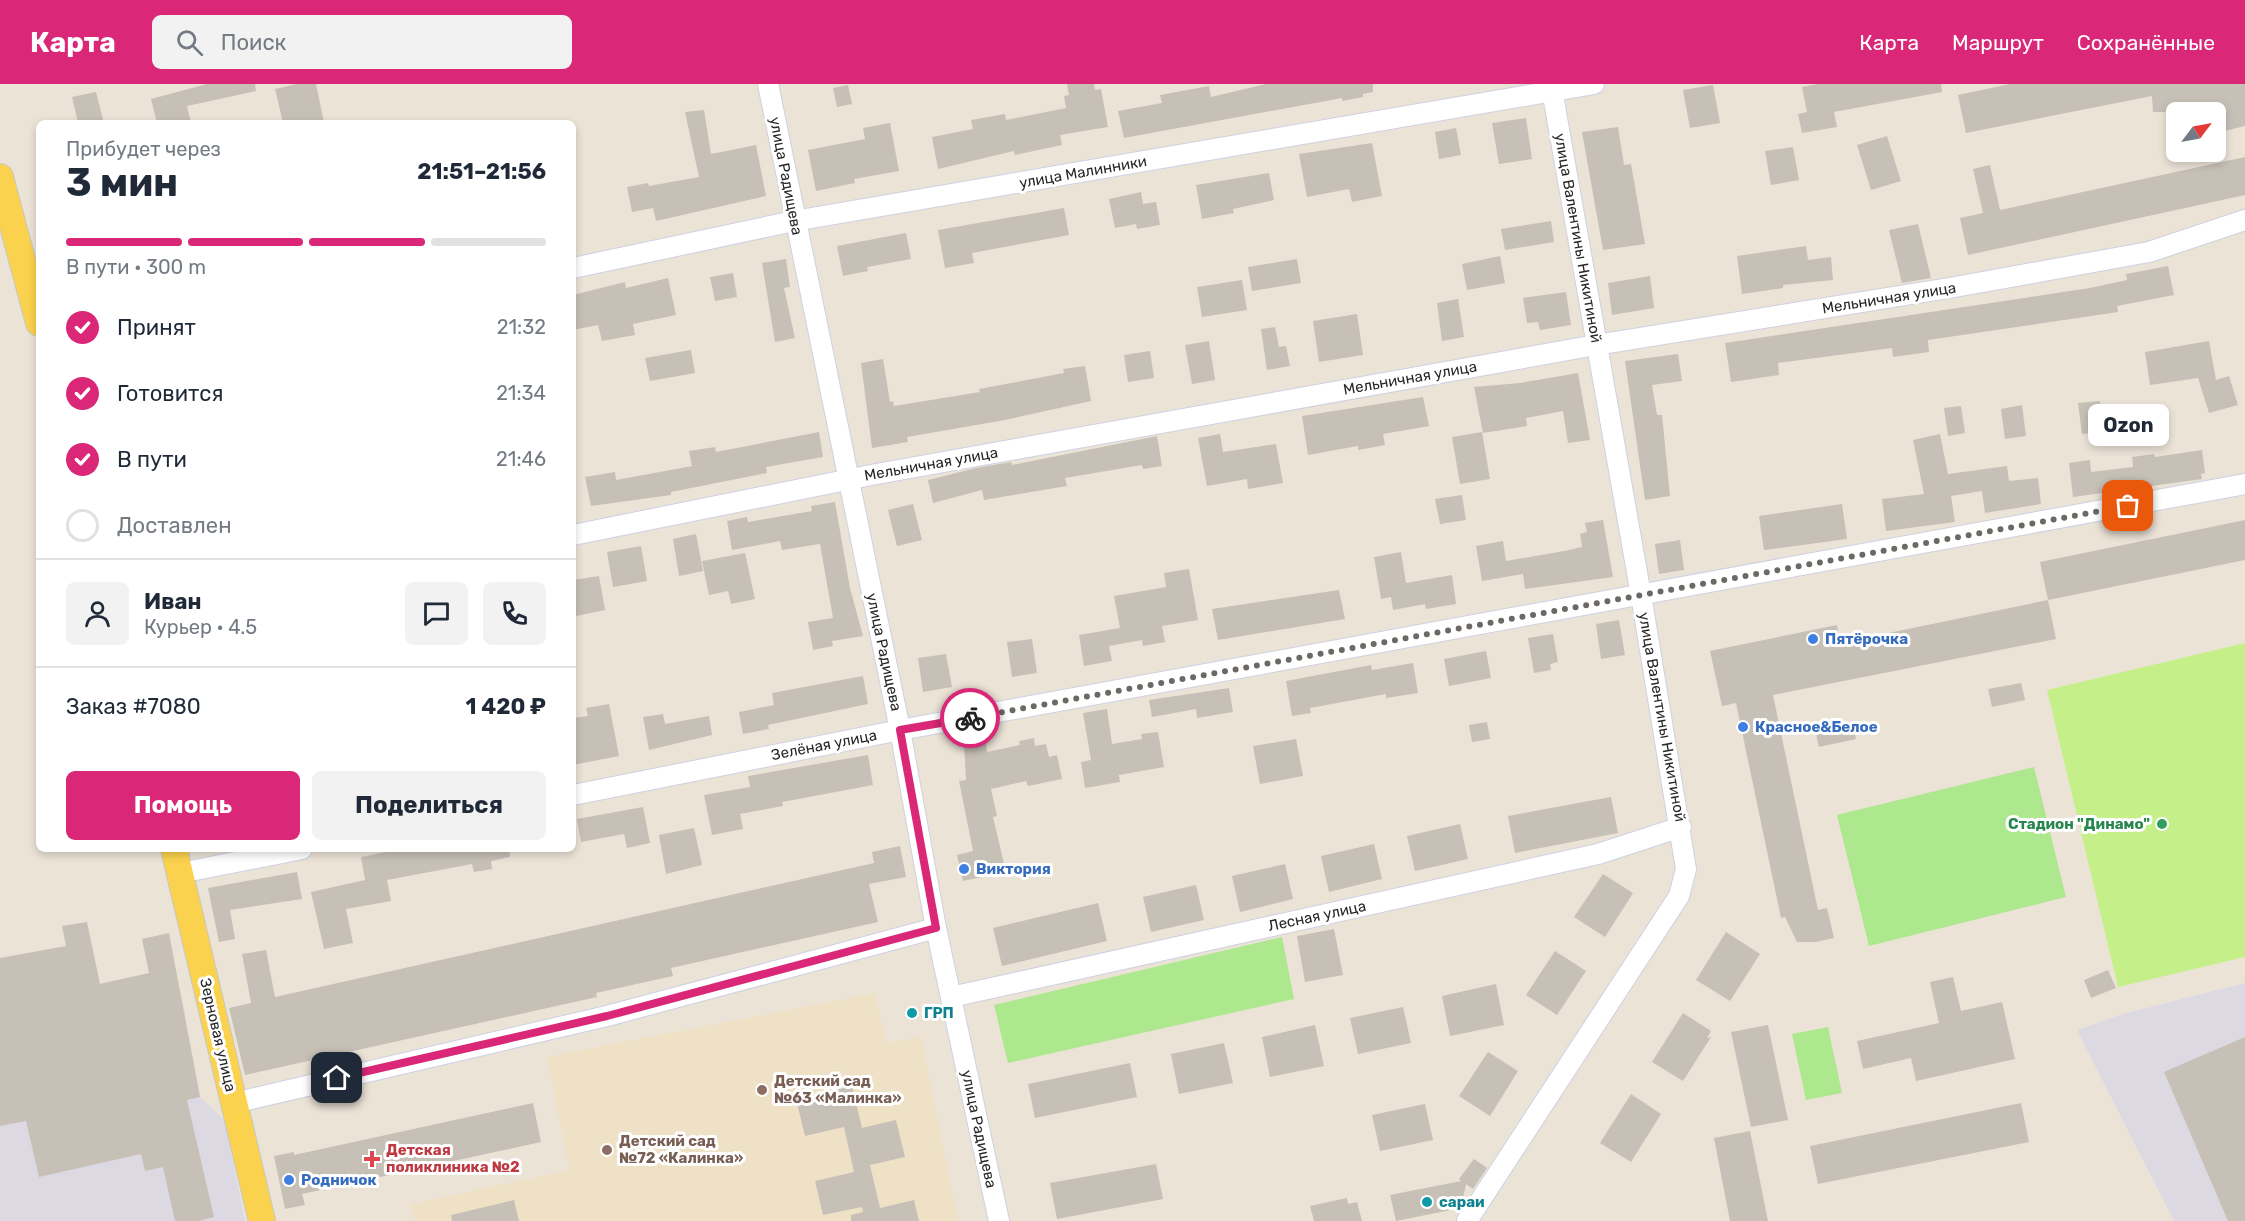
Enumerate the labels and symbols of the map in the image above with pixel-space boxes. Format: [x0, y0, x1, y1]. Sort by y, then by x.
north arrow [2166, 102, 2226, 162]
street label: улица Радищева [766, 115, 806, 237]
street label: улица Валентины Никитиной [1551, 132, 1605, 344]
street label: улица Малинники [1018, 152, 1148, 192]
street label: Мельничная улица [1821, 279, 1957, 317]
street label: Мельничная улица [1342, 357, 1478, 399]
callout: Ozon [2088, 404, 2168, 446]
street label: Мельничная улица [863, 443, 999, 485]
pin [2102, 480, 2153, 531]
street label: улица Радищева [863, 591, 905, 713]
street label: улица Валентины Никитиной [1635, 611, 1689, 823]
place label: Пятёрочка [1825, 630, 1908, 648]
marker: Пятёрочка [1806, 632, 1820, 646]
courier [940, 688, 1000, 748]
place label: Красное&Белое [1755, 718, 1878, 736]
marker: Красное&Белое [1736, 720, 1750, 734]
street label: Зелёная улица [770, 726, 878, 764]
place label: Стадион "Динамо" [2008, 815, 2150, 833]
marker: Стадион "Динамо" [2155, 817, 2169, 831]
place label: Виктория [976, 860, 1051, 878]
marker: Виктория [957, 862, 971, 876]
street label: Лесная улица [1266, 897, 1368, 935]
street label: Зерновая улица [196, 976, 240, 1094]
place label: ГРП [924, 1004, 954, 1022]
marker: ГРП [905, 1006, 919, 1020]
pin [311, 1052, 362, 1103]
street label: улица Радищева [958, 1068, 1000, 1190]
place label: Детский сад №63 «Малинка» [774, 1072, 902, 1107]
marker: Детский сад №63 «Малинка» [755, 1083, 769, 1097]
place label: Детский сад №72 «Калинка» [619, 1132, 743, 1167]
place label: Детская поликлиника №2 [386, 1141, 520, 1176]
marker: Детский сад №72 «Калинка» [600, 1143, 614, 1157]
marker: Детская поликлиника №2 [363, 1150, 381, 1168]
place label: Родничок [301, 1171, 377, 1189]
marker: Родничок [282, 1173, 296, 1187]
place label: сараи [1439, 1193, 1485, 1211]
marker: сараи [1420, 1195, 1434, 1209]

